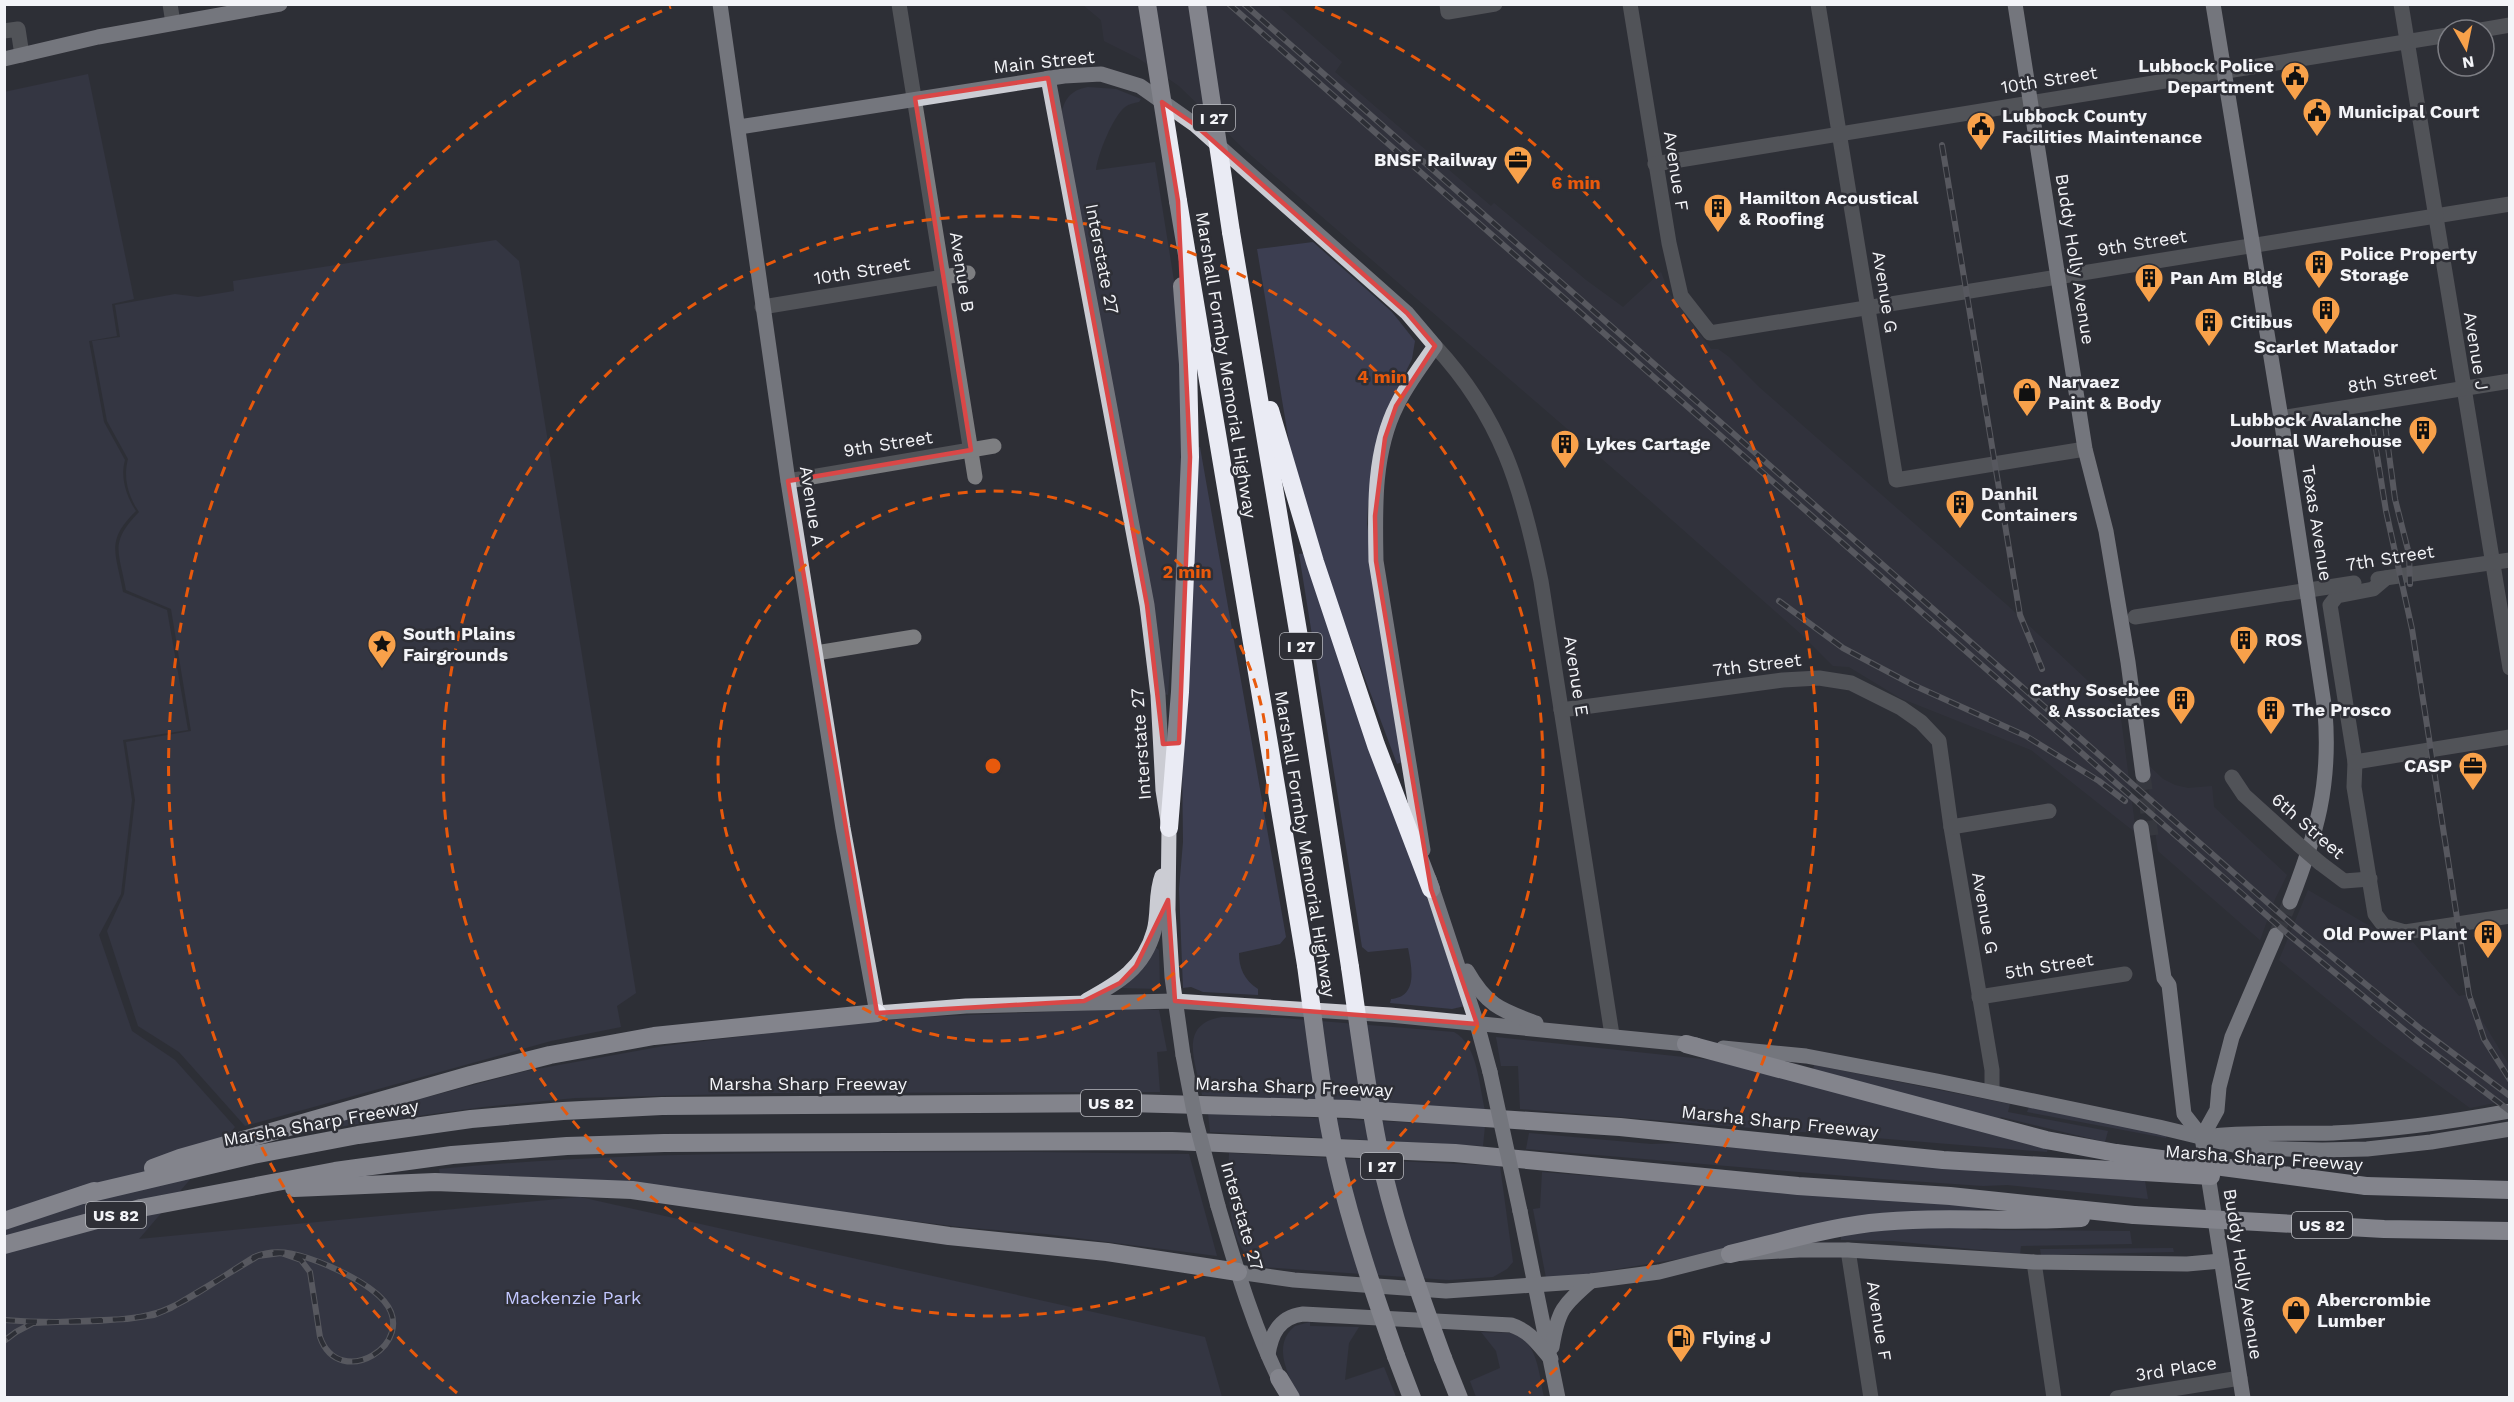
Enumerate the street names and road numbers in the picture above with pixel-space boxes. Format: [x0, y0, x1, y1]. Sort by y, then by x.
street label: Main Street [992, 46, 1096, 77]
street label: 10th Street [1999, 61, 2099, 97]
road number: I 27 [1193, 105, 1235, 131]
street label: Avenue F [1660, 129, 1693, 212]
street label: Buddy Holly Avenue [2052, 172, 2099, 346]
street label: Interstate 27 [1081, 202, 1124, 316]
street label: Marshall Formby Memorial Highway [1192, 210, 1261, 521]
street label: 9th Street [2096, 225, 2189, 260]
street label: Avenue B [946, 230, 979, 314]
street label: Avenue G [1869, 249, 1902, 334]
street label: 10th Street [812, 252, 912, 288]
street label: Avenue J [2460, 310, 2493, 392]
street label: 8th Street [2346, 362, 2439, 397]
street label: 9th Street [842, 426, 935, 461]
street label: Texas Avenue [2298, 463, 2337, 582]
street label: Avenue A [796, 464, 829, 548]
street label: 7th Street [2344, 540, 2436, 575]
road number: I 27 [1280, 633, 1322, 659]
street label: Avenue E [1560, 634, 1593, 718]
street label: 7th Street [1711, 649, 1803, 680]
street label: Interstate 27 [1126, 687, 1155, 801]
street label: Marshall Formby Memorial Highway [1271, 689, 1340, 1000]
street label: 6th Street [2267, 788, 2350, 863]
street label: Avenue G [1968, 870, 2003, 956]
street label: 5th Street [2003, 948, 2095, 983]
street label: Marsha Sharp Freeway [709, 1073, 908, 1094]
street label: Marsha Sharp Freeway [1195, 1073, 1394, 1100]
road number: US 82 [1081, 1090, 1141, 1116]
street label: Marsha Sharp Freeway [221, 1095, 421, 1150]
street label: Marsha Sharp Freeway [1680, 1101, 1880, 1142]
street label: Marsha Sharp Freeway [2164, 1140, 2364, 1175]
road number: I 27 [1361, 1153, 1403, 1179]
street label: Interstate 27 [1217, 1159, 1268, 1273]
street label: Buddy Holly Avenue [2220, 1187, 2267, 1361]
road number: US 82 [86, 1202, 146, 1228]
road number: US 82 [2292, 1212, 2352, 1238]
street label: Avenue F [1863, 1279, 1896, 1362]
street label: 3rd Place [2134, 1352, 2218, 1385]

